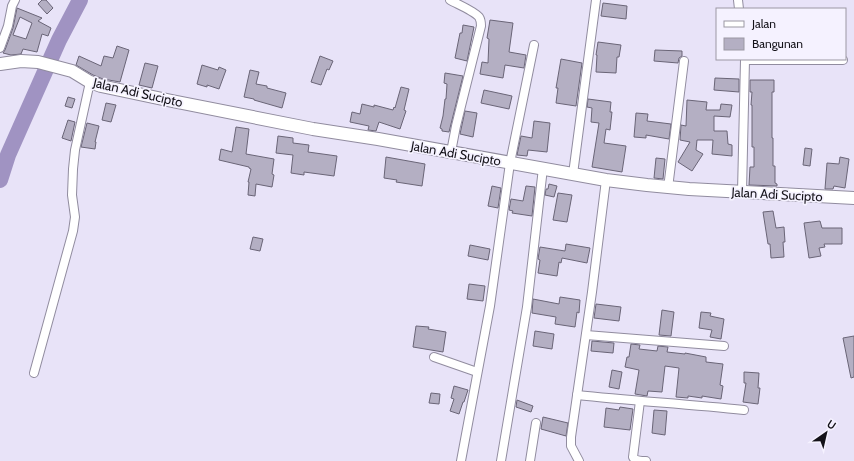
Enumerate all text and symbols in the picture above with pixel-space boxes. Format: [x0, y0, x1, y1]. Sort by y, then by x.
legend [716, 8, 846, 60]
text: Jalan [751, 16, 776, 31]
text: Bangunan [752, 36, 803, 51]
street label: Jalan Adi Sucipto [91, 74, 184, 110]
street label: Jalan Adi Sucipto [409, 137, 502, 169]
street label: Jalan Adi Sucipto [730, 184, 823, 204]
north arrow [806, 413, 846, 453]
text: U [824, 417, 839, 433]

